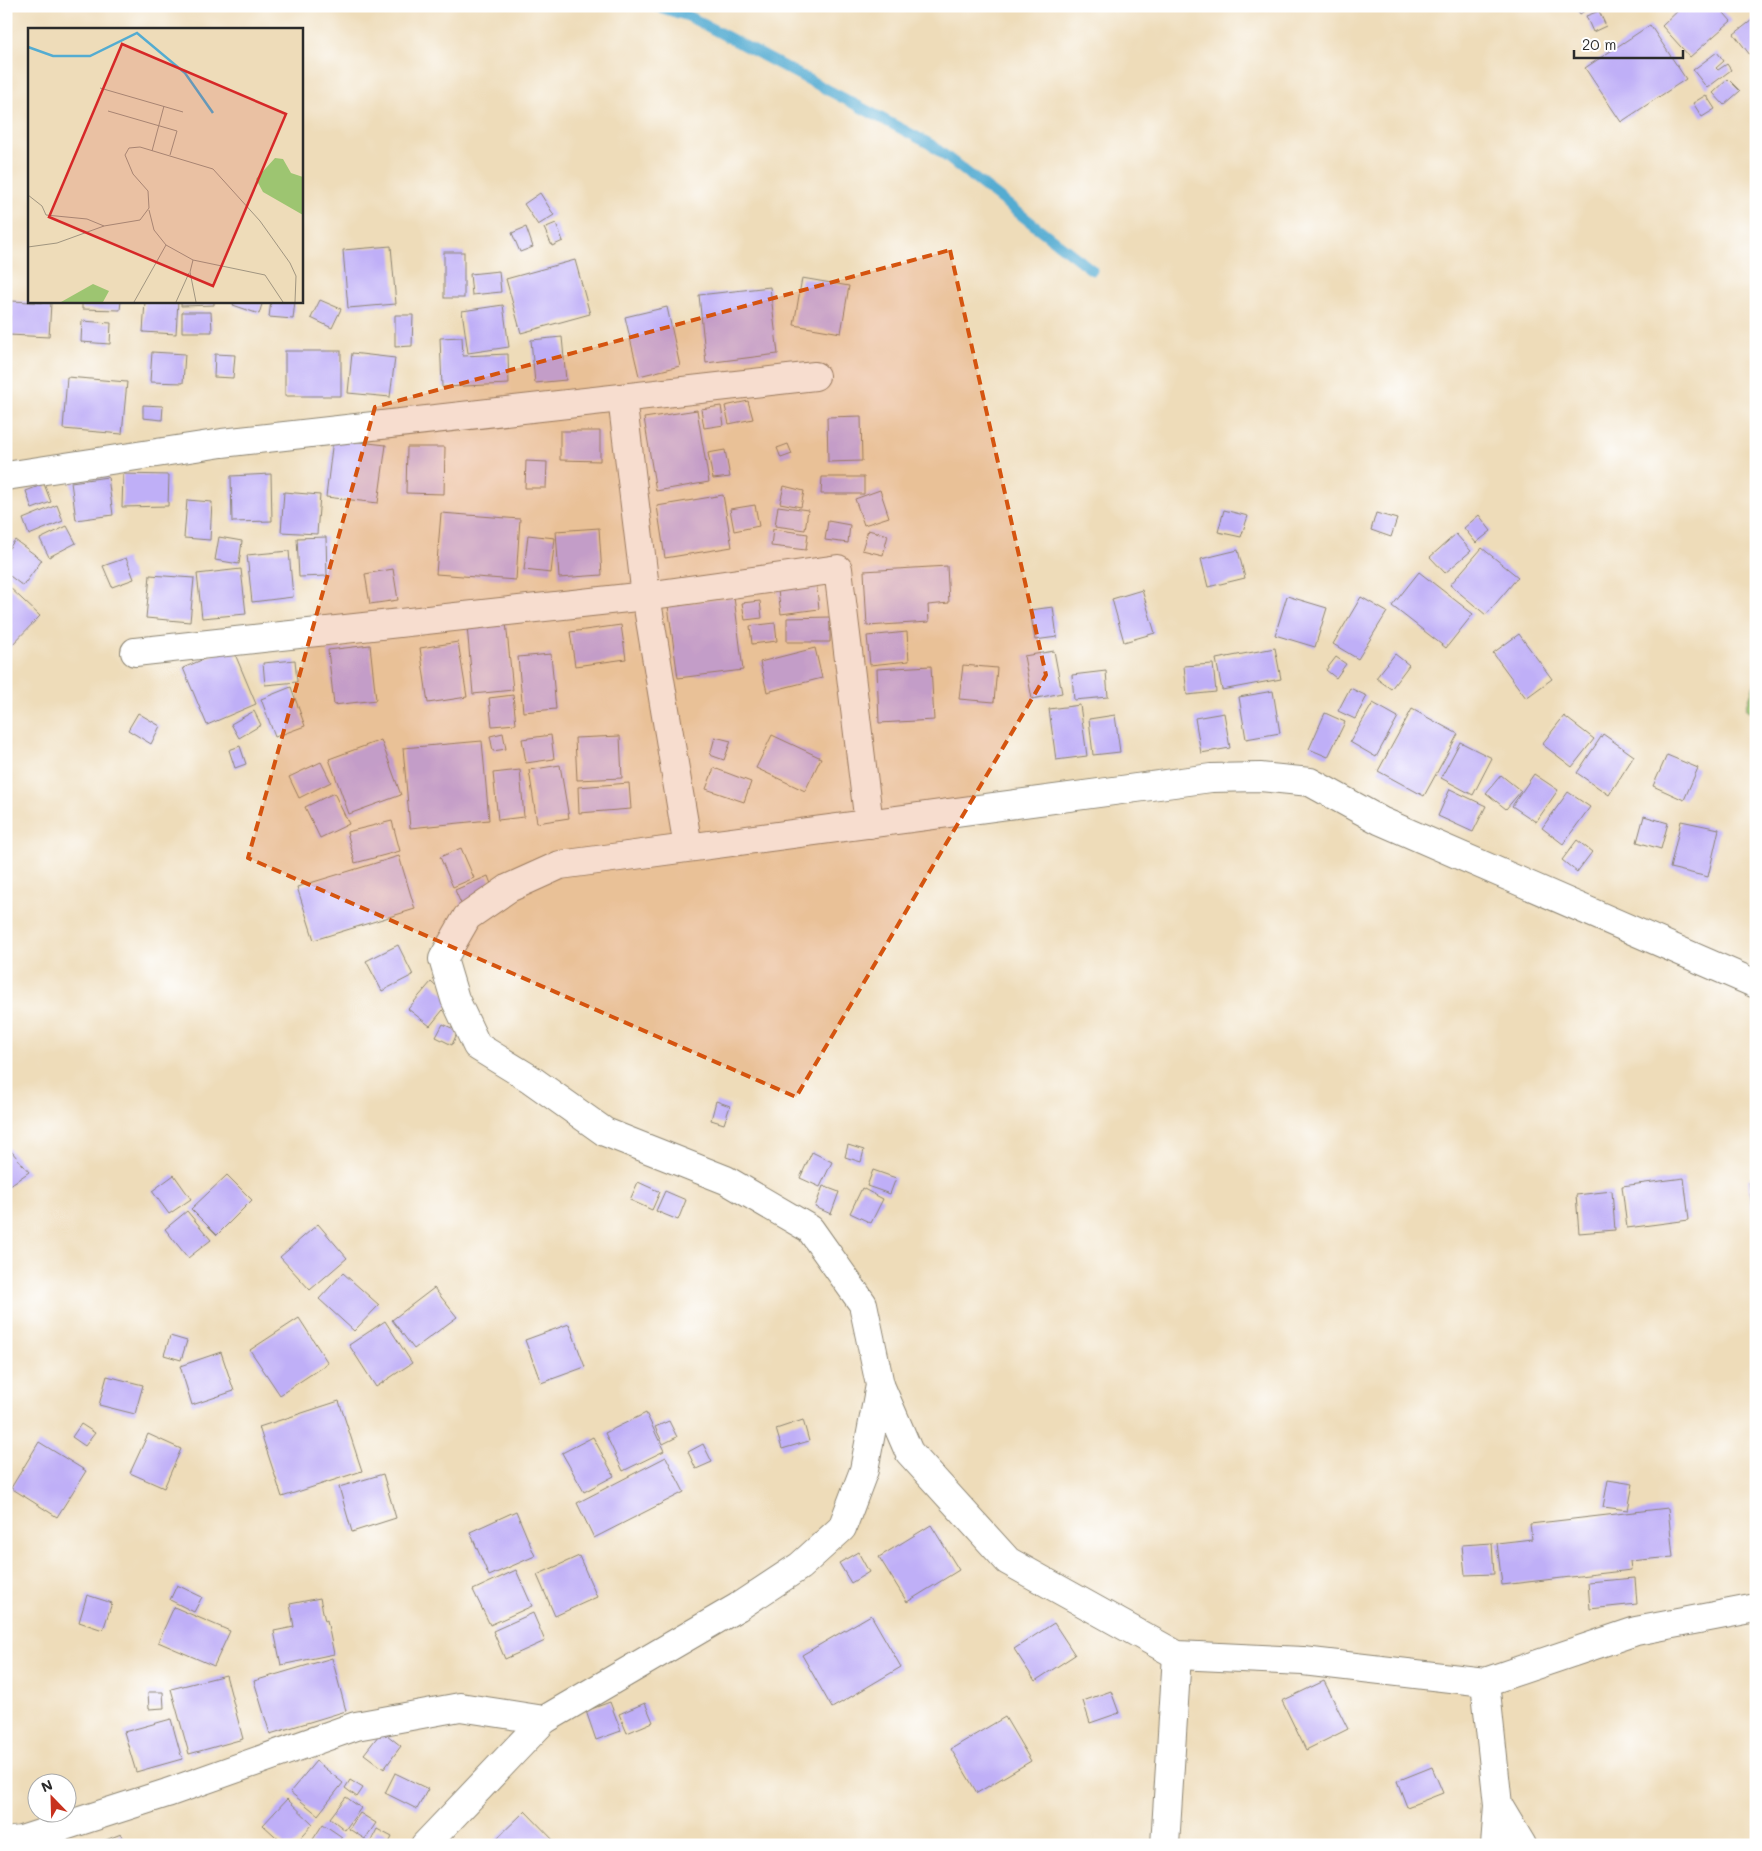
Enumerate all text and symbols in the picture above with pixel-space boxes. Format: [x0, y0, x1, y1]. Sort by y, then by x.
inset map [28, 28, 302, 302]
scale bar [1574, 28, 1683, 60]
text: 20 m [1582, 34, 1616, 54]
north arrow [28, 1774, 78, 1824]
text: N [38, 1775, 55, 1796]

